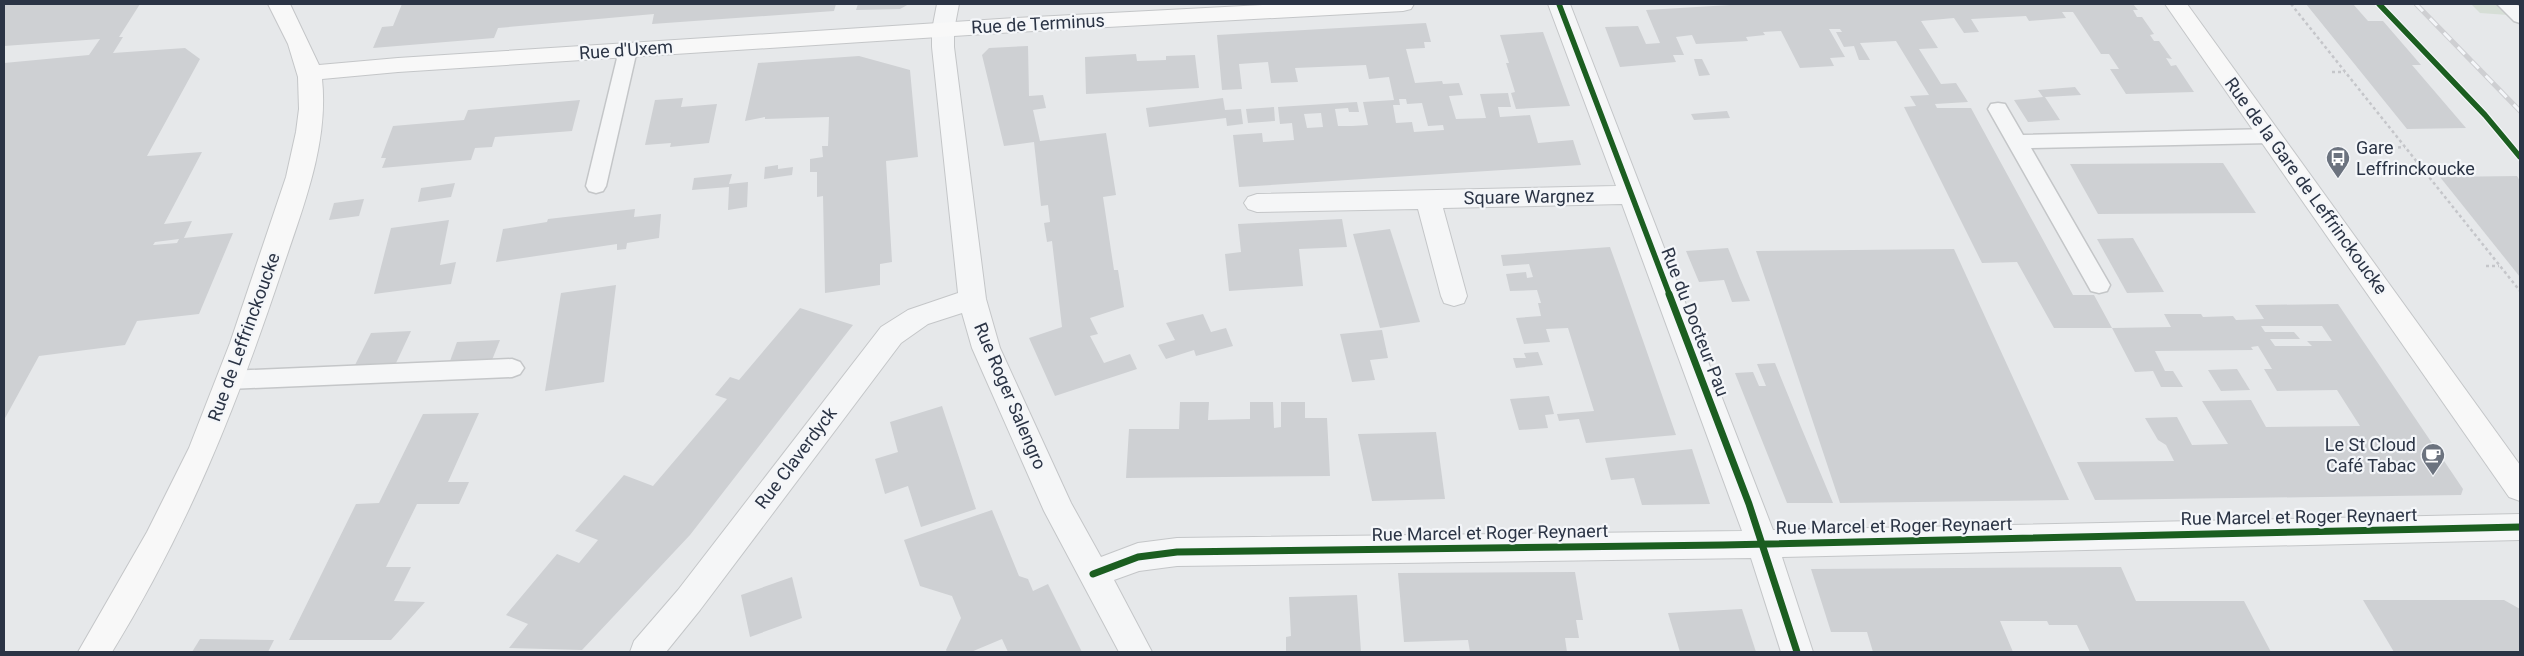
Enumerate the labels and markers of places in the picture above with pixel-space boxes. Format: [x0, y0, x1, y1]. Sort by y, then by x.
place label: Gare Leffrinckoucke [2356, 137, 2475, 179]
bus stop icon: Gare Leffrinckoucke [2325, 145, 2351, 179]
place label: Le St Cloud Café Tabac [2325, 434, 2416, 476]
cafe icon: Le St Cloud Café Tabac [2420, 442, 2446, 476]

